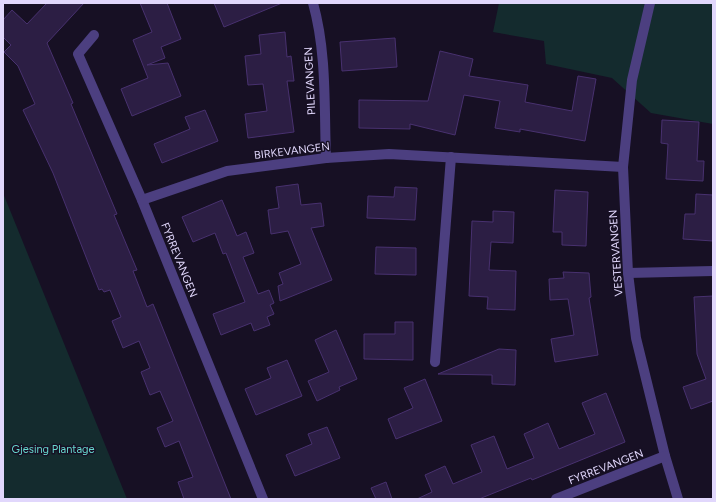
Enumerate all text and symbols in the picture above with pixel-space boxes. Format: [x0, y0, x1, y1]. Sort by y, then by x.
street label: PILEVANGEN [302, 47, 318, 115]
street label: BIRKEVANGEN [253, 140, 331, 162]
street label: VESTERVANGEN [606, 209, 626, 297]
street label: FYRREVANGEN [158, 221, 200, 299]
park label: Gjesing Plantage [11, 443, 95, 456]
street label: FYRREVANGEN [567, 447, 645, 487]

